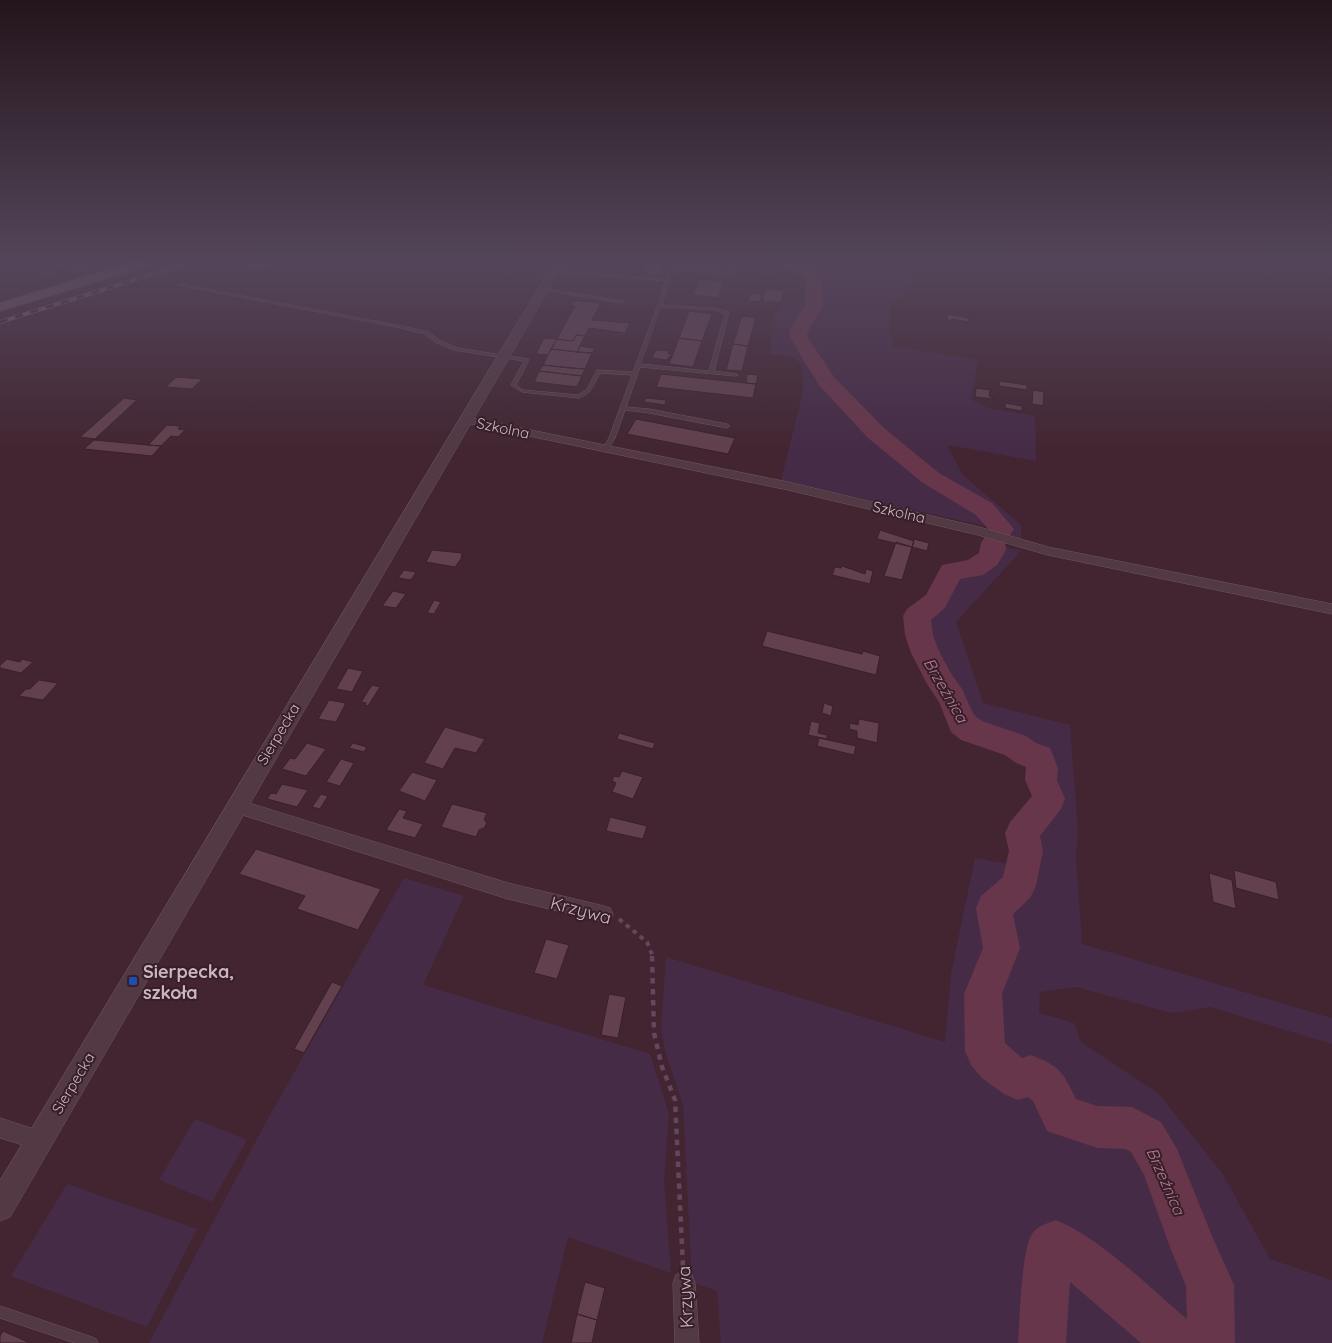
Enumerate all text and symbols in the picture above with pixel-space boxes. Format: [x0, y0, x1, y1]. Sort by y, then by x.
street label: Szkolna [475, 413, 531, 443]
street label: Szkolna [871, 497, 927, 527]
water label: Brzeźnica [919, 654, 973, 727]
street label: Sierpecka [252, 700, 304, 768]
street label: Krzywa [548, 891, 614, 929]
place label: Sierpecka, szkoła [143, 960, 234, 1004]
marker: Sierpecka, szkoła [127, 975, 139, 987]
street label: Sierpecka [47, 1049, 99, 1117]
water label: Brzeźnica [1142, 1144, 1190, 1219]
street label: Krzywa [672, 1265, 698, 1329]

